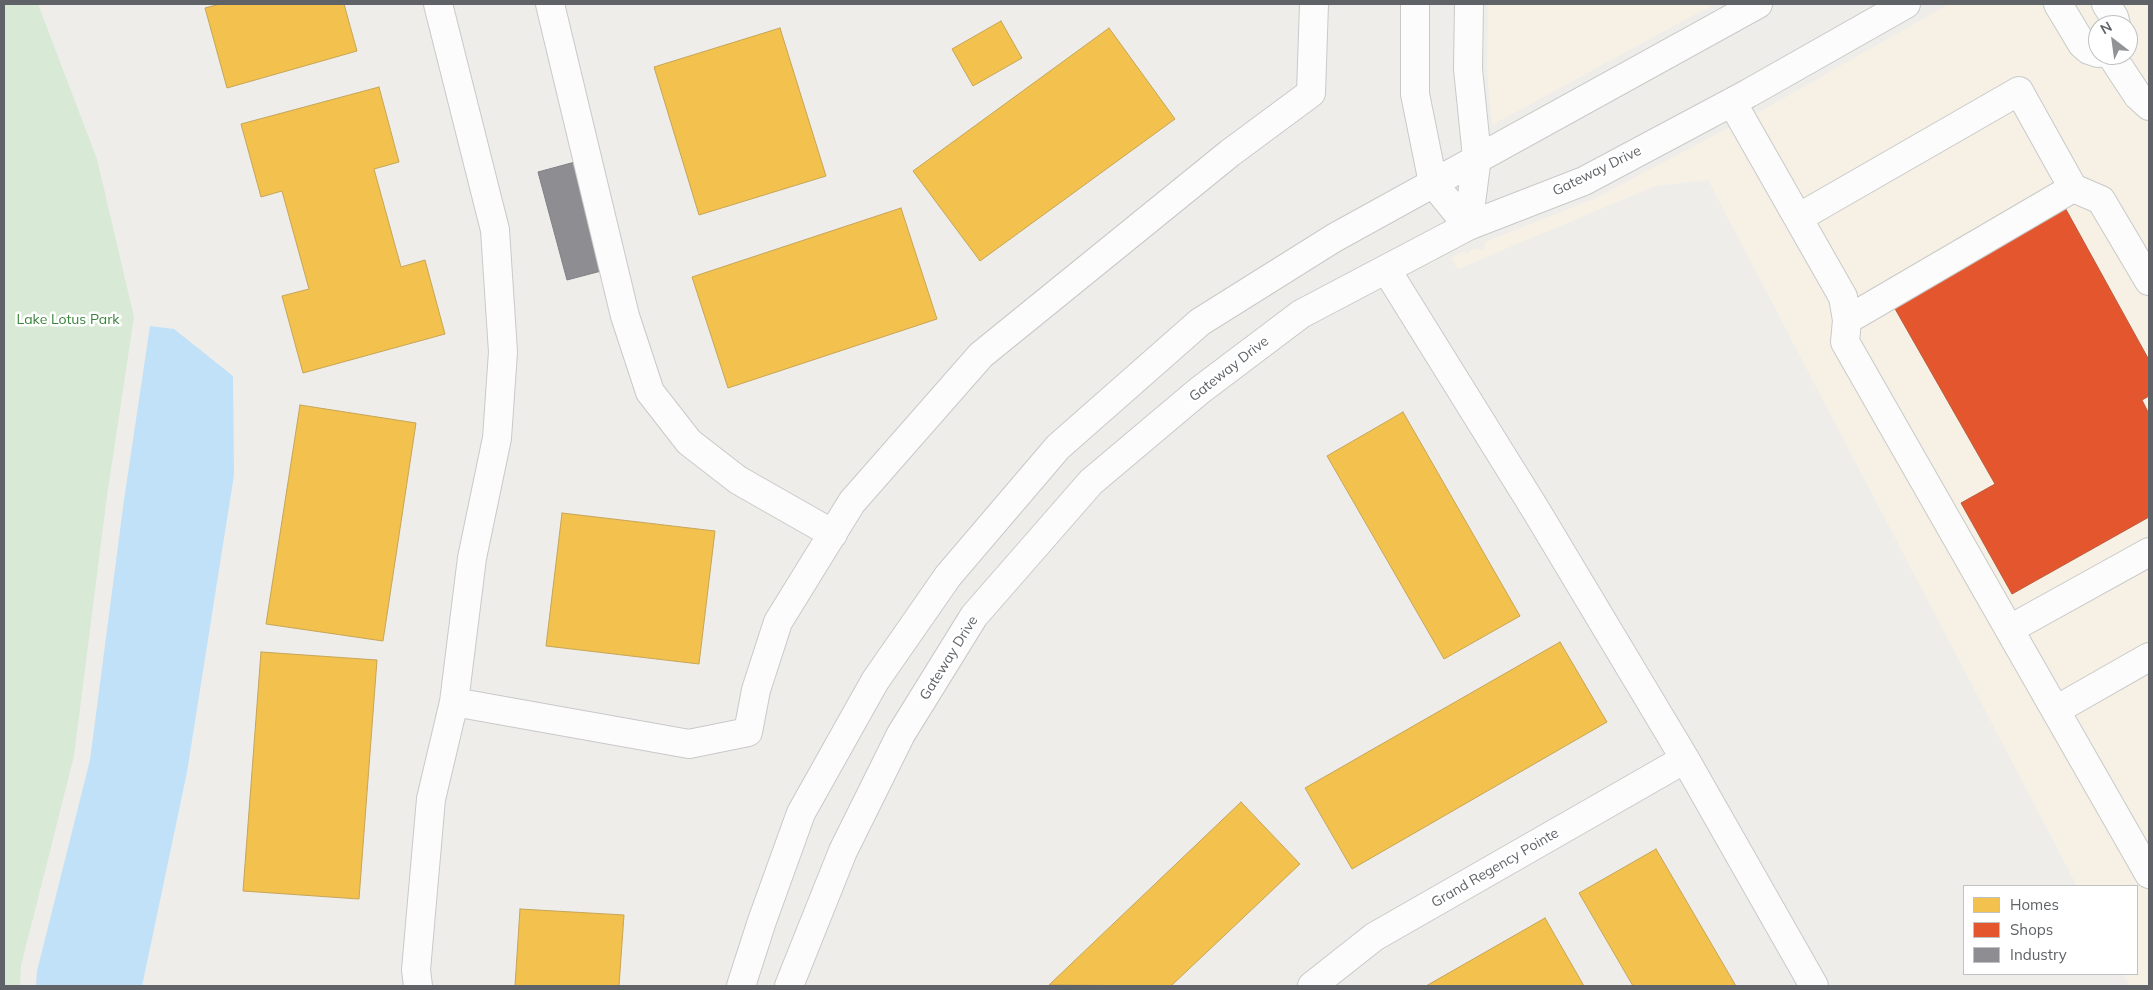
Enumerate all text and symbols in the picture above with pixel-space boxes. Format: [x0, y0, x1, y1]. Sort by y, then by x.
north arrow [2088, 15, 2138, 65]
text: N [2097, 17, 2115, 38]
street label: Gateway Drive [1550, 142, 1644, 200]
park label: Lake Lotus Park [17, 312, 119, 328]
street label: Gateway Drive [1186, 333, 1272, 405]
street label: Gateway Drive [916, 613, 982, 703]
street label: Grand Regency Pointe [1428, 825, 1562, 911]
legend [1963, 885, 2138, 975]
text: Homes [2010, 895, 2059, 914]
text: Shops [2010, 920, 2053, 939]
text: Industry [2010, 945, 2067, 964]

